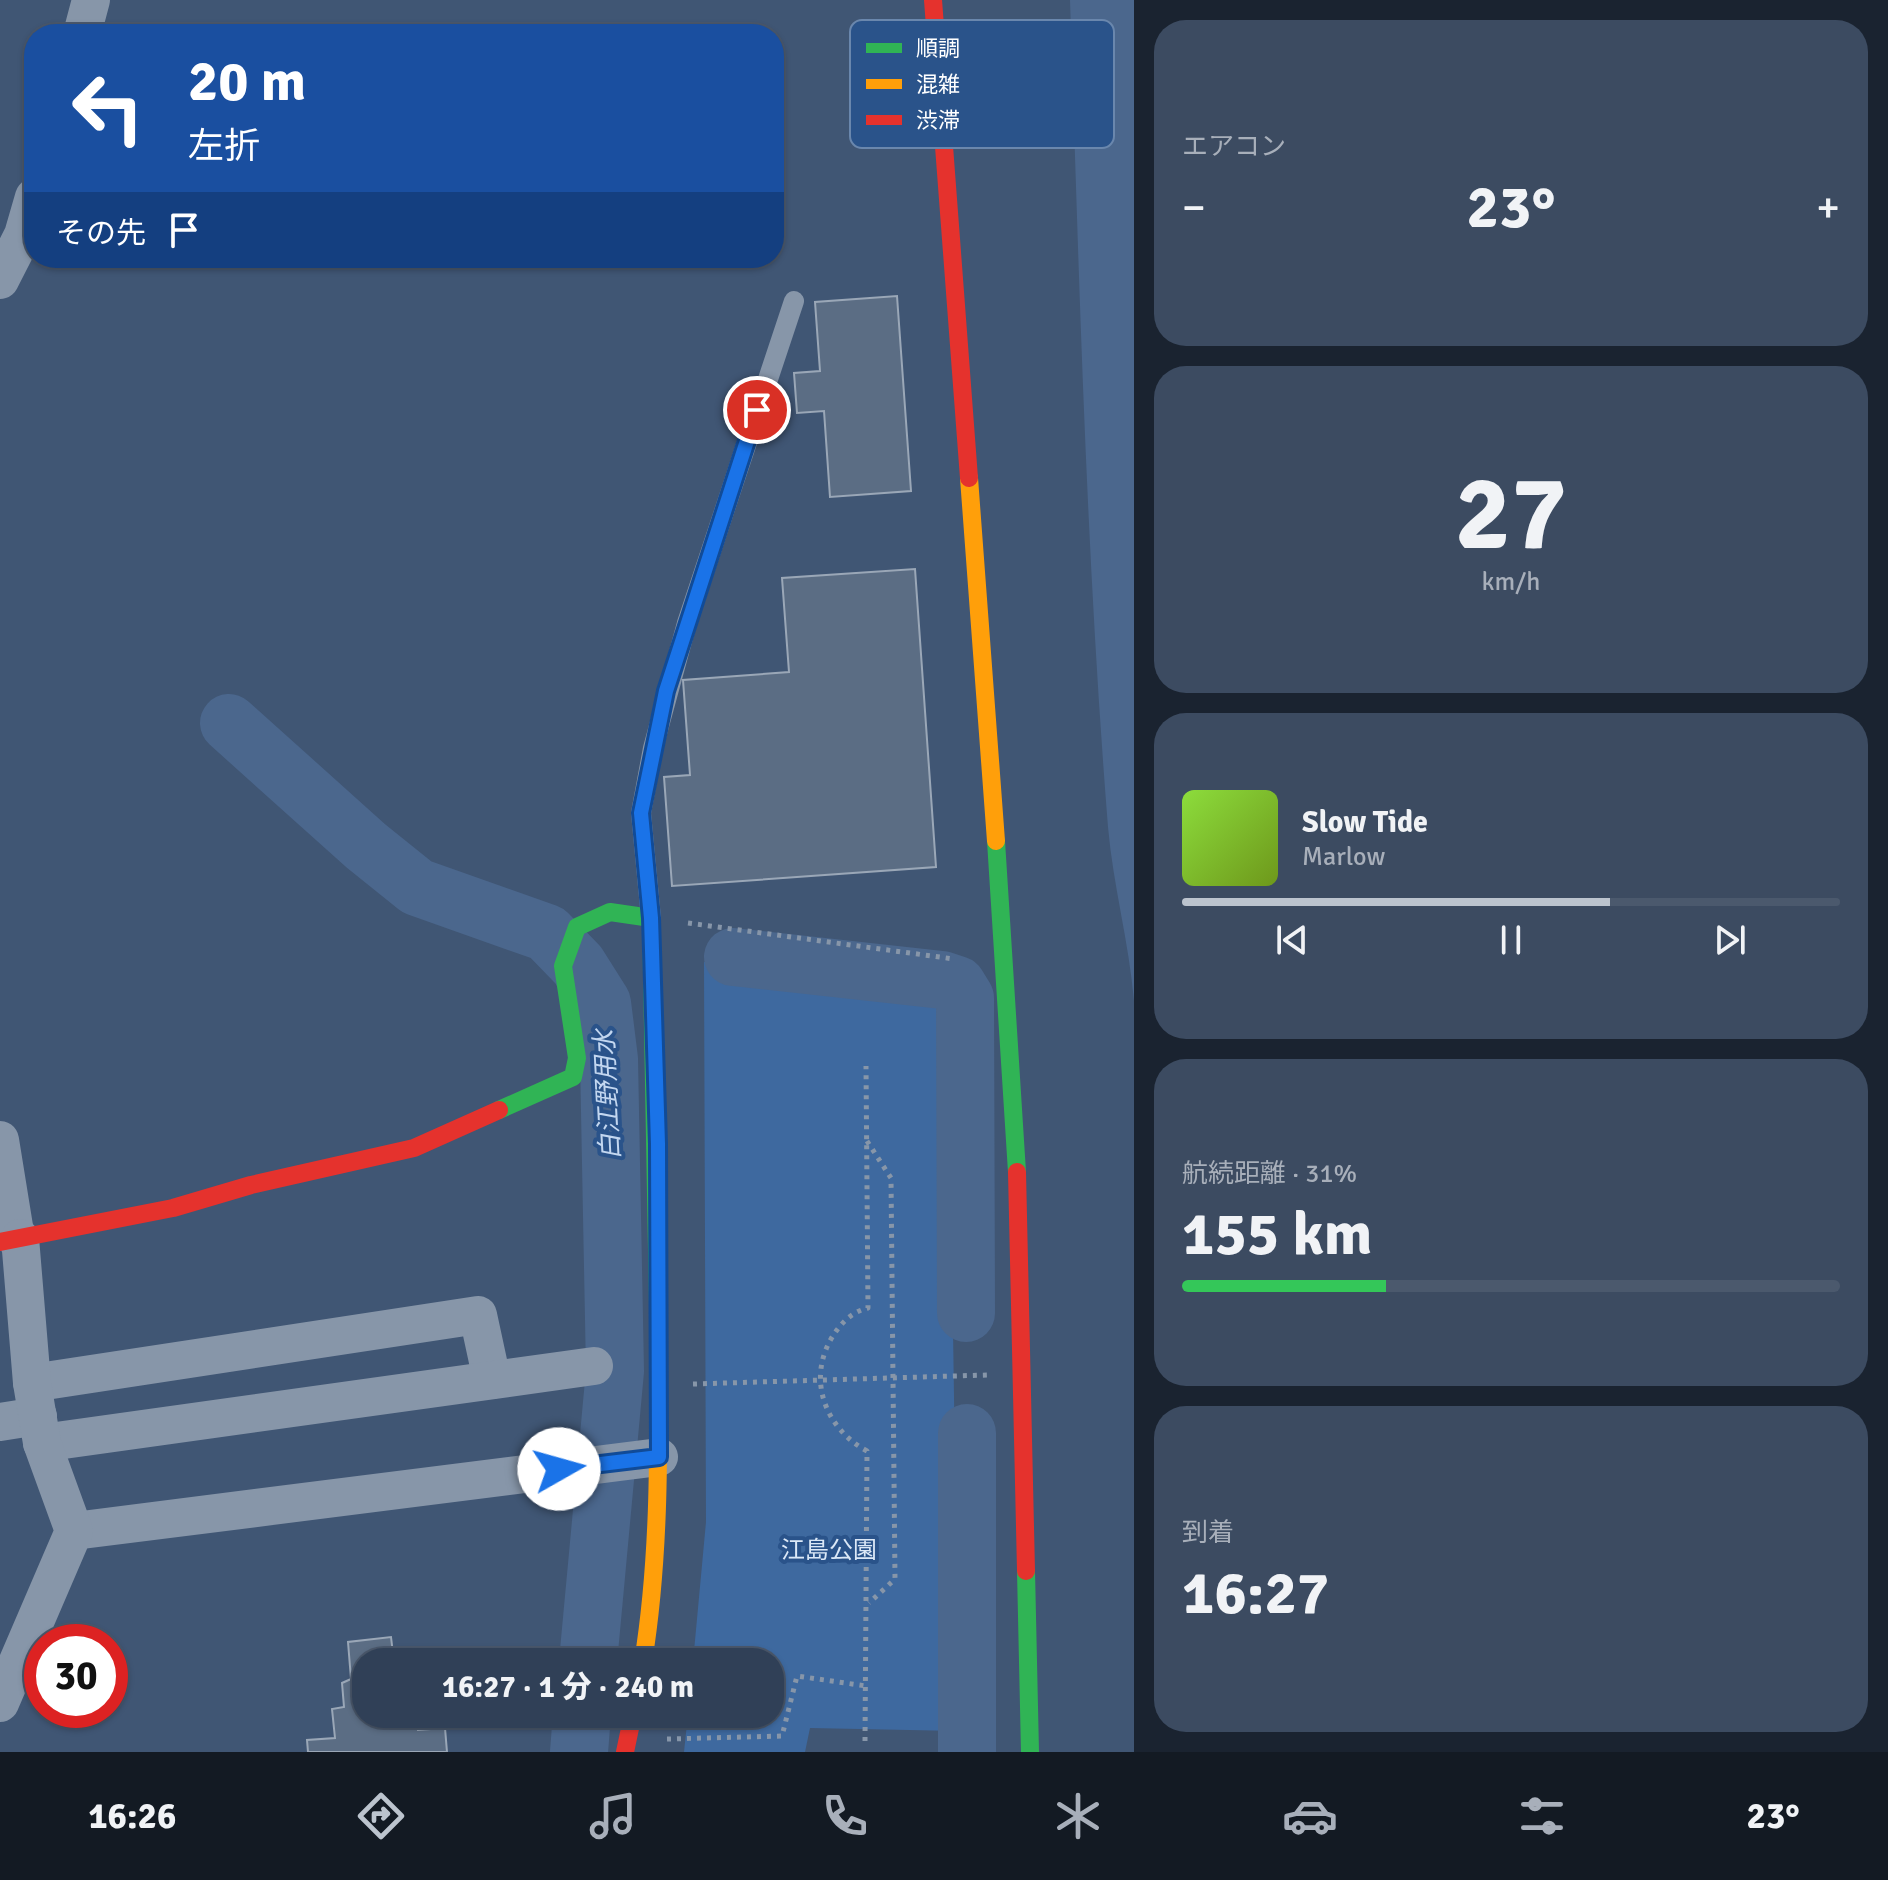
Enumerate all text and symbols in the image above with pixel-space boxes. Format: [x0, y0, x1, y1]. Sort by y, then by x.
legend [850, 20, 1114, 148]
text: 順調 [916, 35, 960, 62]
text: 20 m [188, 47, 306, 116]
icon: left [56, 56, 160, 160]
text: 混雑 [916, 71, 960, 98]
text: 渋滞 [916, 107, 960, 134]
text: 左折 [188, 124, 260, 169]
text: エアコン [1182, 131, 1286, 163]
text: 23° [1467, 171, 1555, 245]
text: − [1182, 181, 1206, 235]
text: + [1816, 181, 1840, 235]
icon: arrive [162, 208, 206, 252]
text: その先 [56, 215, 146, 252]
pin [723, 376, 791, 444]
icon: arrive [735, 388, 779, 432]
text: 27 [1455, 450, 1567, 578]
text: km/h [1482, 566, 1540, 598]
text: Slow Tide [1302, 804, 1428, 841]
text: Marlow [1302, 841, 1385, 873]
icon: previous [1270, 918, 1314, 962]
icon: pause [1489, 918, 1533, 962]
icon: next [1708, 918, 1752, 962]
water label: 白江野用水 [588, 1026, 627, 1161]
text: 航続距離 · 31% [1182, 1158, 1357, 1190]
text: 155 km [1182, 1198, 1372, 1272]
position arrow [517, 1427, 601, 1511]
text: 到着 [1182, 1517, 1234, 1549]
park label: 江島公園 [781, 1535, 877, 1565]
text: 16:27 [1182, 1557, 1329, 1631]
speed limit sign: 30 [24, 1624, 128, 1728]
text: 16:27 · 1 分 · 240 m [442, 1669, 694, 1706]
icon: directions [353, 1788, 409, 1844]
icon: music [585, 1788, 641, 1844]
icon: phone [817, 1788, 873, 1844]
icon: climate [1050, 1788, 1106, 1844]
icon: car [1282, 1788, 1338, 1844]
icon: filters [1514, 1788, 1570, 1844]
text: 16:26 [88, 1794, 177, 1839]
text: 23° [1746, 1794, 1800, 1839]

